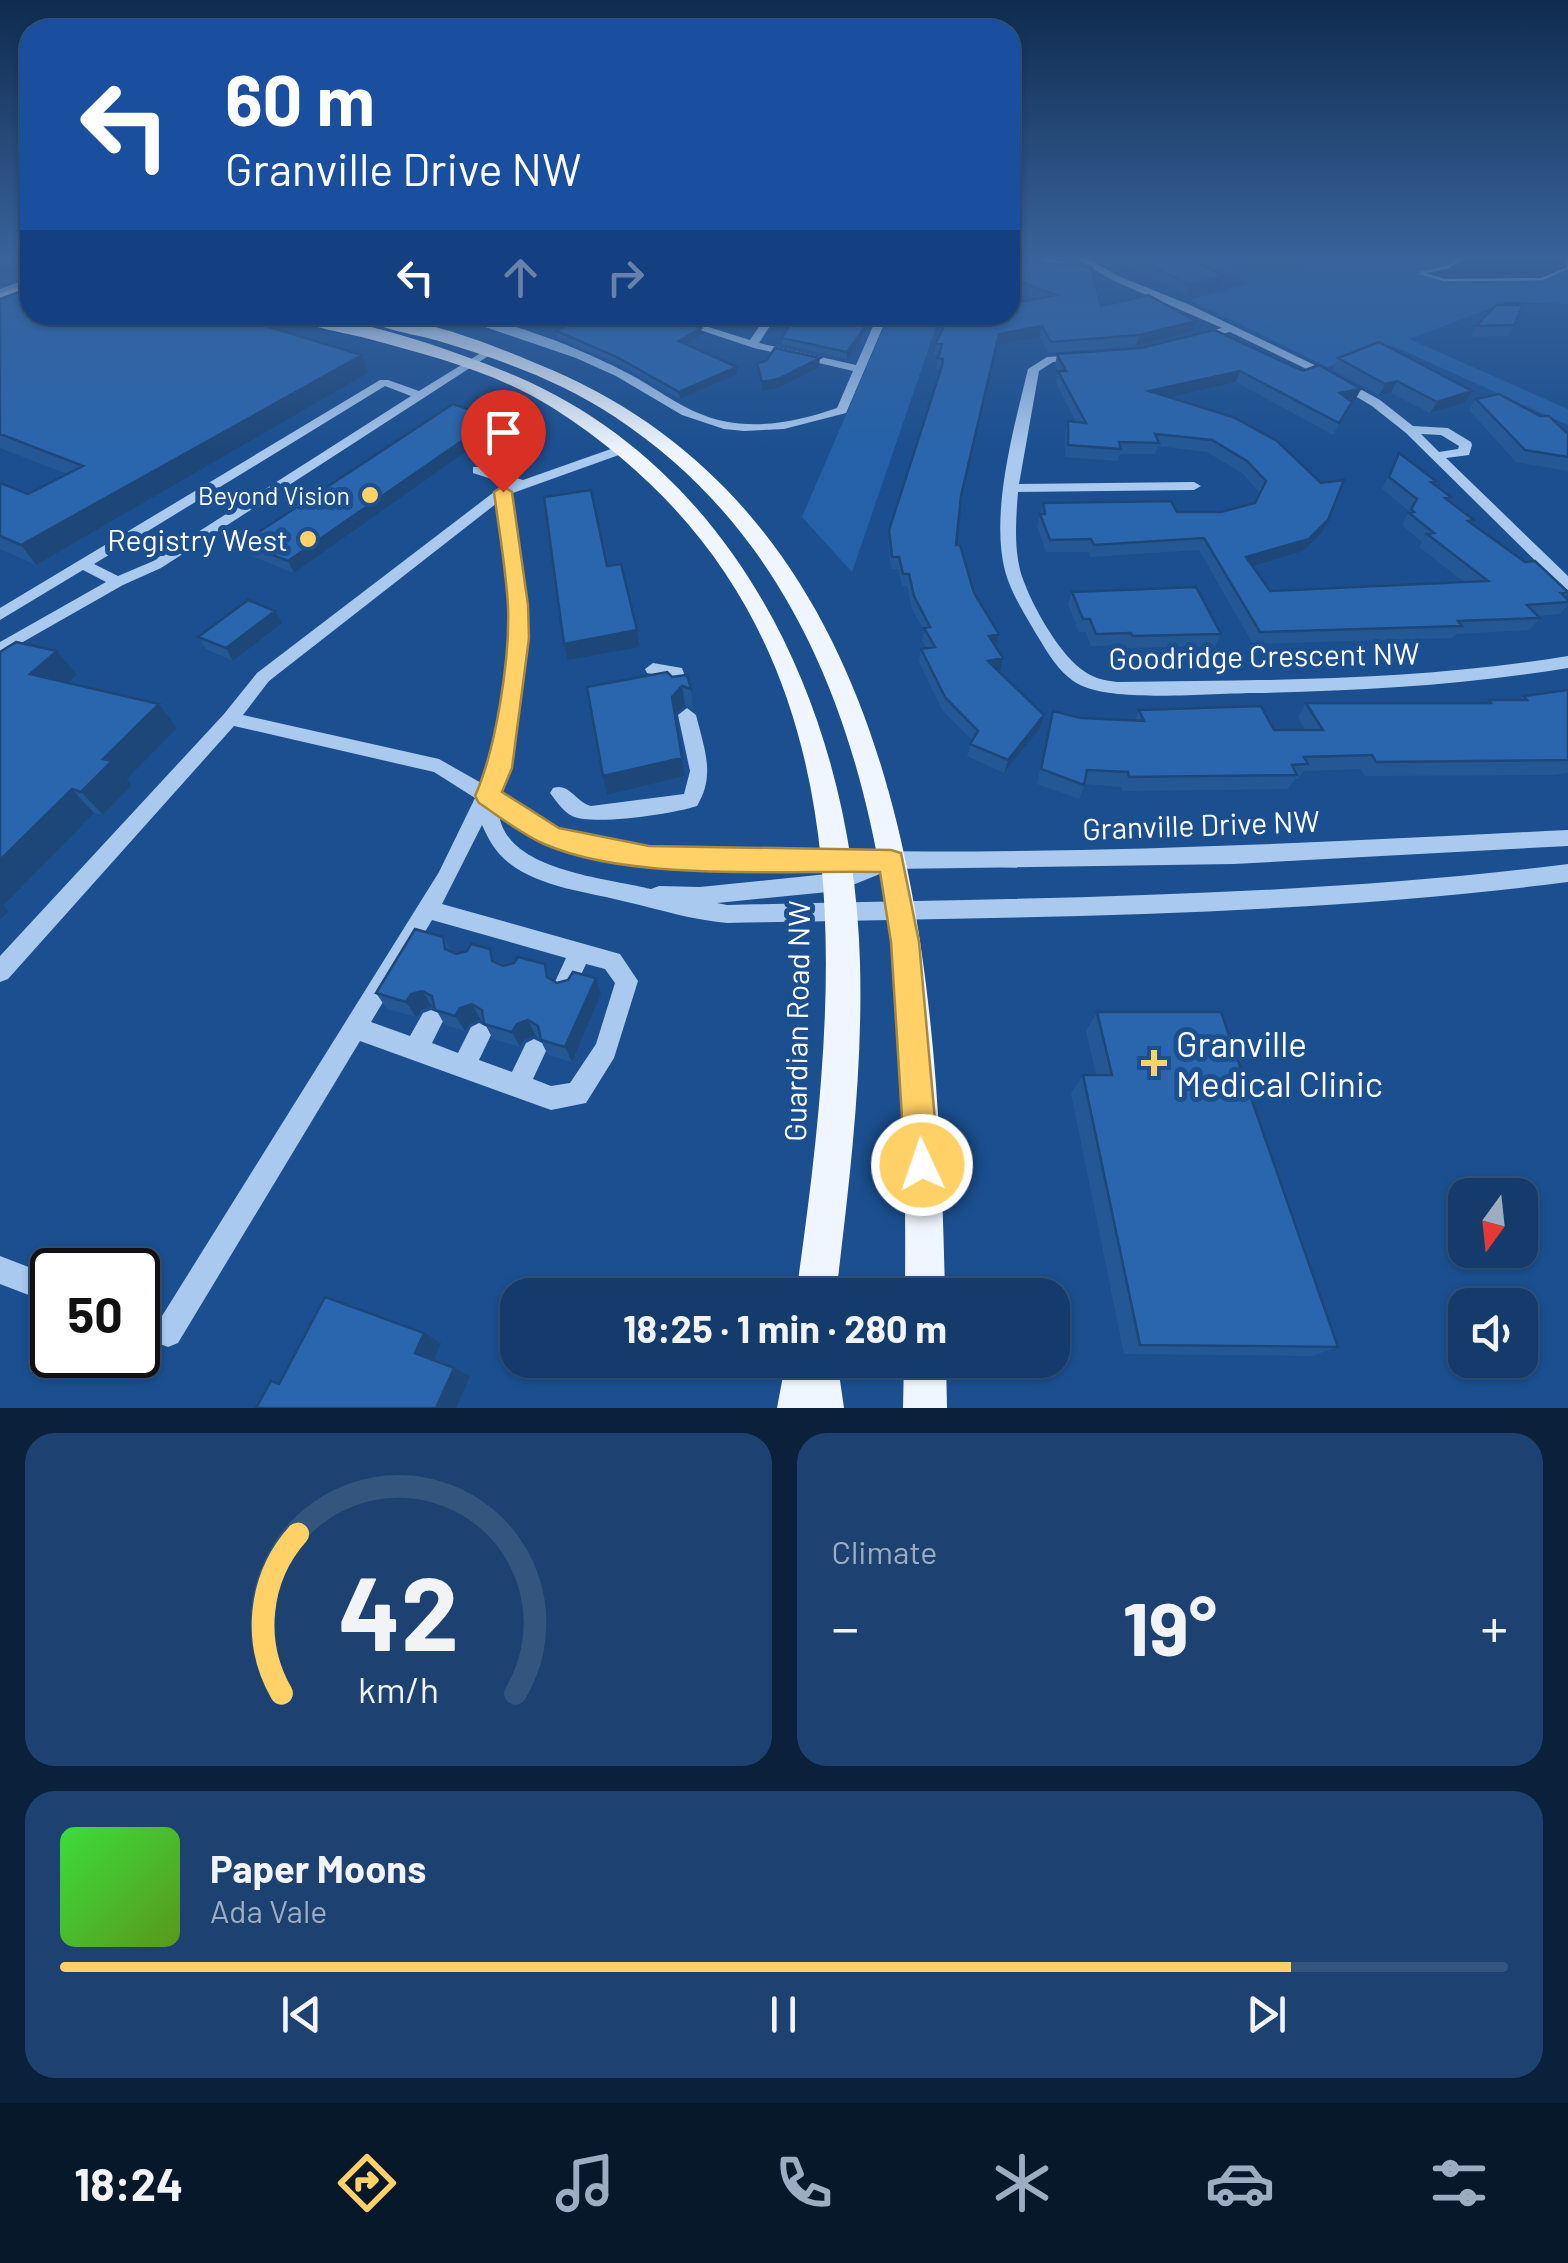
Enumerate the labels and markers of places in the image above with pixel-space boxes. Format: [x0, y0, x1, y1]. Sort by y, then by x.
pin [461, 390, 546, 493]
place label: Beyond Vision [198, 480, 350, 510]
marker: Beyond Vision [359, 484, 381, 506]
place label: Registry West [107, 521, 288, 557]
marker: Registry West [297, 528, 319, 550]
place label: Granville Medical Clinic [1176, 1022, 1383, 1104]
marker: Granville Medical Clinic [1141, 1050, 1167, 1076]

